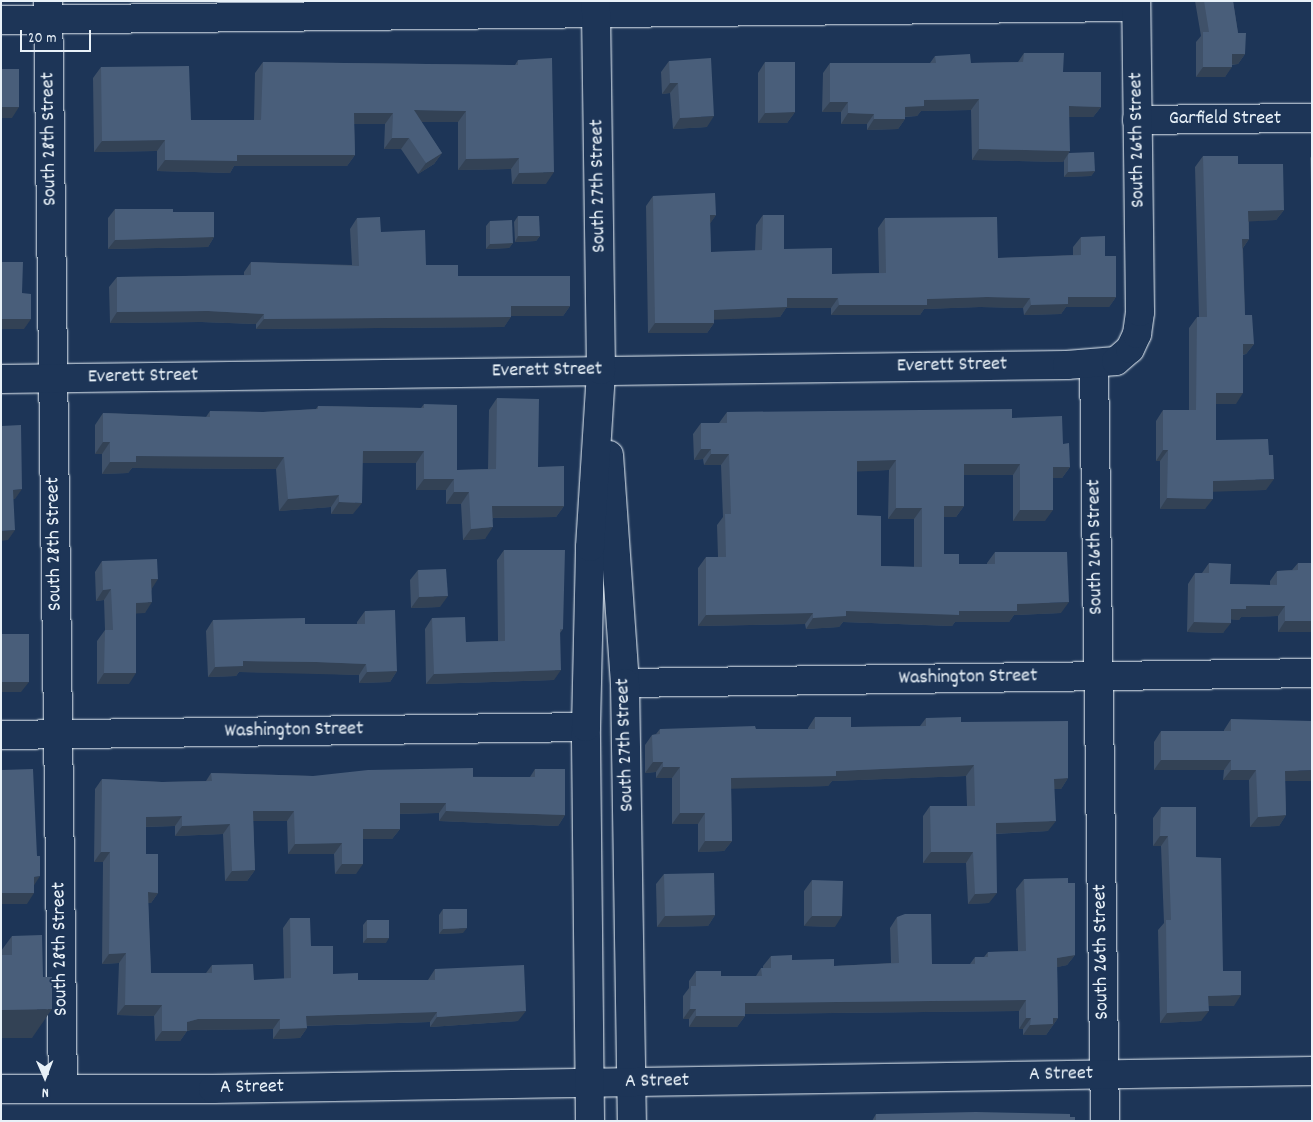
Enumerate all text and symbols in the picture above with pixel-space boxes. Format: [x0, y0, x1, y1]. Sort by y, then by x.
scale bar [22, 20, 94, 52]
text: 20 m [28, 28, 56, 50]
street label: South 28th Street [37, 72, 63, 206]
street label: South 26th Street [1125, 72, 1151, 208]
street label: Garfield Street [1169, 107, 1281, 131]
street label: South 27th Street [586, 119, 612, 253]
street label: Everett Street [897, 353, 1007, 379]
street label: Everett Street [492, 358, 602, 384]
street label: Everett Street [88, 364, 198, 390]
street label: South 28th Street [42, 477, 68, 611]
street label: South 26th Street [1083, 479, 1109, 615]
street label: Washington Street [898, 665, 1038, 691]
street label: South 27th Street [612, 678, 640, 812]
street label: Washington Street [224, 718, 364, 744]
street label: South 28th Street [48, 882, 74, 1016]
street label: South 26th Street [1089, 884, 1115, 1020]
north arrow [20, 1052, 70, 1102]
street label: A Street [1029, 1062, 1093, 1088]
street label: A Street [625, 1069, 689, 1095]
street label: A Street [220, 1075, 284, 1101]
text: N [42, 1082, 49, 1102]

